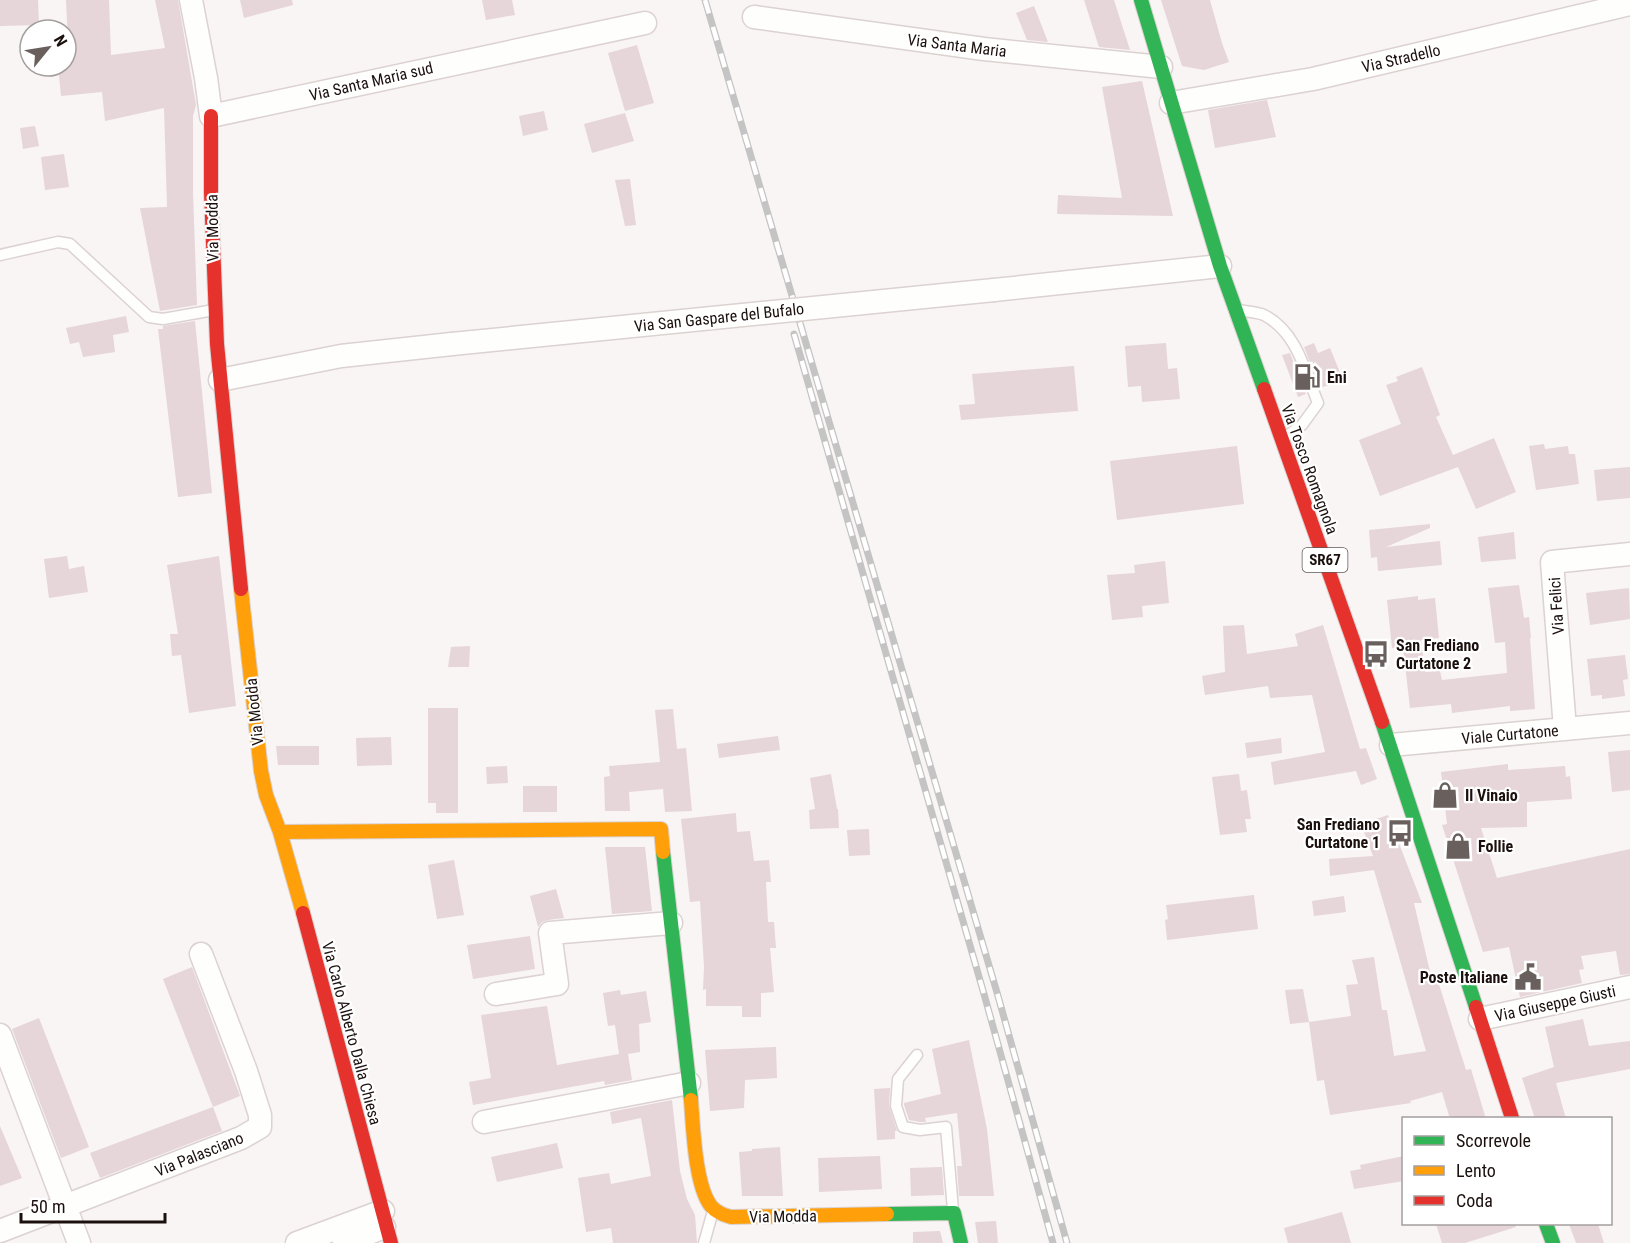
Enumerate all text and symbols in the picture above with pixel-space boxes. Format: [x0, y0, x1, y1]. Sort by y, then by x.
north arrow [18, 18, 78, 78]
street label: Via Santa Maria [906, 30, 1008, 61]
text: N [50, 32, 71, 50]
street label: Via Stradello [1360, 40, 1442, 77]
street label: Via Santa Maria sud [307, 58, 435, 105]
street label: Via Modda [202, 194, 223, 262]
street label: Via San Gaspare del Bufalo [633, 299, 805, 336]
fuel station icon: Eni [1292, 362, 1322, 392]
place label: Eni [1327, 368, 1347, 387]
street label: Via Tosco Romagnola [1277, 402, 1342, 537]
road number: SR67 [1302, 548, 1348, 572]
street label: Via Felici [1545, 577, 1568, 635]
place label: San Frediano Curtatone 2 [1396, 636, 1479, 673]
bus stop icon: San Frediano Curtatone 2 [1361, 639, 1391, 669]
street label: Via Modda [242, 677, 267, 747]
street label: Viale Curtatone [1461, 721, 1559, 748]
shop icon: Il Vinaio [1430, 780, 1460, 810]
place label: Il Vinaio [1465, 786, 1518, 805]
place label: San Frediano Curtatone 1 [1297, 815, 1380, 852]
bus stop icon: San Frediano Curtatone 1 [1385, 818, 1415, 848]
shop icon: Follie [1443, 831, 1473, 861]
place label: Follie [1478, 837, 1514, 856]
street label: Via Carlo Alberto Dalla Chiesa [318, 939, 385, 1127]
public building icon: Poste Italiane [1513, 962, 1543, 992]
place label: Poste Italiane [1420, 968, 1508, 987]
street label: Via Giuseppe Giusti [1493, 981, 1617, 1026]
legend [1402, 1117, 1612, 1225]
street label: Via Palasciano [152, 1128, 246, 1181]
text: Scorrevole [1456, 1130, 1531, 1151]
text: Lento [1456, 1160, 1496, 1181]
scale bar [21, 1186, 165, 1224]
text: Coda [1456, 1190, 1493, 1211]
text: 50 m [30, 1196, 65, 1217]
street label: Via Modda [749, 1206, 817, 1227]

